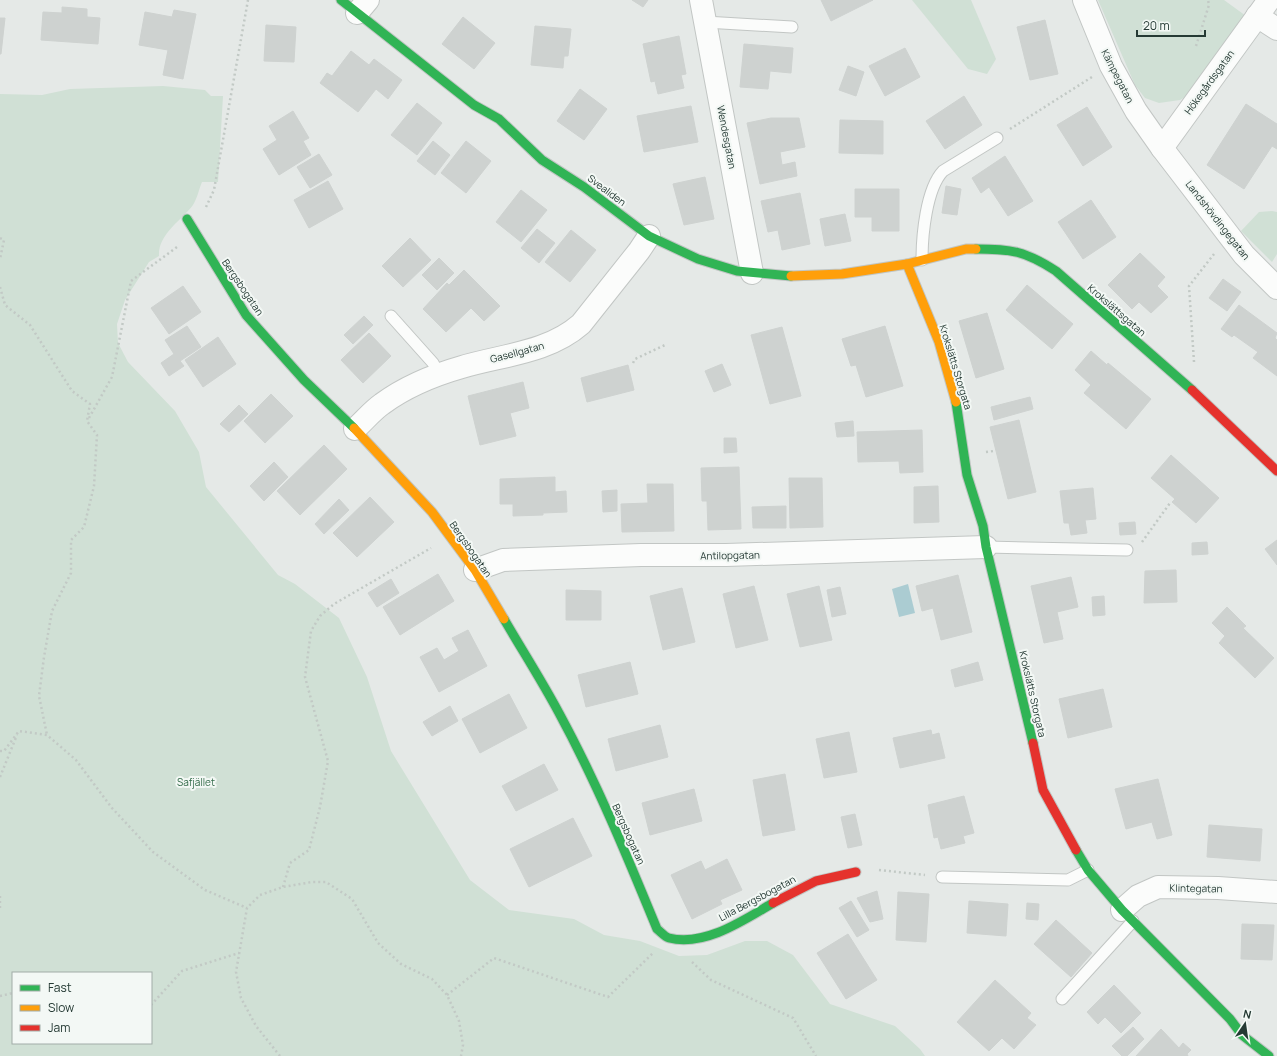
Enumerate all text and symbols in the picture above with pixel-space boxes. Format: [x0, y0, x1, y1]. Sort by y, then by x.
scale bar [1137, 12, 1205, 38]
text: 20 m [1143, 17, 1170, 34]
street label: Kämpegatan [1098, 47, 1138, 105]
street label: Hökegårdsgatan [1181, 47, 1237, 117]
street label: Wendesgatan [714, 104, 740, 170]
street label: Svealiden [585, 171, 629, 209]
street label: Landshövdingegatan [1183, 177, 1253, 263]
street label: Bergsbogatan [219, 256, 267, 318]
street label: Krokslättsgatan [1085, 281, 1149, 339]
street label: Krokslätts Storgata [936, 323, 976, 411]
street label: Gasellgatan [488, 338, 546, 366]
street label: Bergsbogatan [447, 518, 496, 580]
street label: Antilopgatan [700, 547, 760, 563]
street label: Krokslätts Storgata [1016, 649, 1050, 739]
park label: Safjället [177, 775, 215, 789]
street label: Bergsbogatan [609, 801, 649, 867]
street label: Lilla Bergsbogatan [716, 872, 798, 924]
street label: Klintegatan [1169, 881, 1223, 895]
legend [12, 972, 152, 1044]
text: Fast [48, 979, 72, 996]
text: Slow [48, 999, 74, 1016]
north arrow [1225, 1004, 1265, 1044]
text: N [1242, 1006, 1253, 1022]
text: Jam [48, 1019, 70, 1036]

